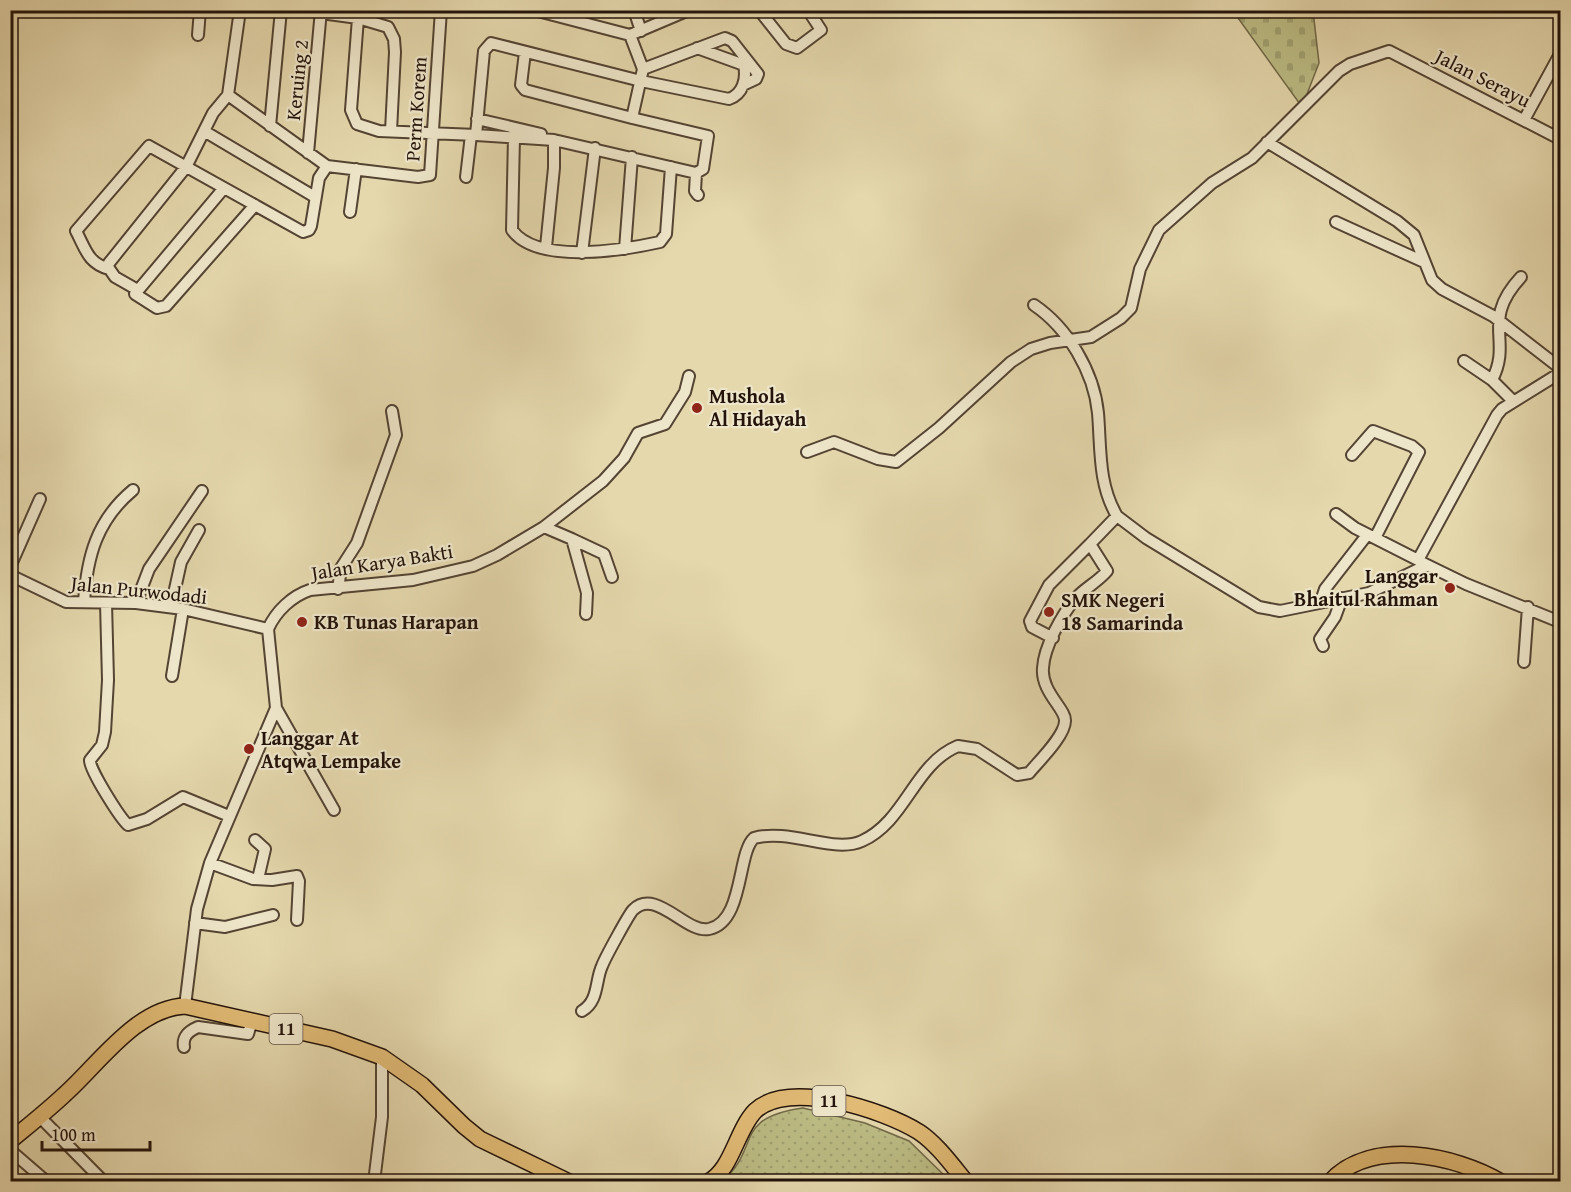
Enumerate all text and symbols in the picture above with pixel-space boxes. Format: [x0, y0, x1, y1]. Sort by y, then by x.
street label: Keruing 2 [278, 38, 315, 122]
street label: Jalan Serayu [1428, 40, 1536, 114]
street label: Perm Korem [397, 55, 434, 162]
place label: Mushola Al Hidayah [709, 381, 806, 433]
marker: Mushola Al Hidayah [690, 401, 704, 415]
street label: Jalan Karya Bakti [306, 536, 455, 587]
place label: Langgar Bhaitul Rahman [1294, 561, 1438, 613]
street label: Jalan Purwodadi [67, 568, 209, 611]
marker: Langgar Bhaitul Rahman [1443, 581, 1457, 595]
place label: SMK Negeri 18 Samarinda [1061, 585, 1184, 637]
marker: SMK Negeri 18 Samarinda [1042, 605, 1056, 619]
place label: KB Tunas Harapan [314, 607, 479, 636]
marker: KB Tunas Harapan [295, 615, 309, 629]
place label: Langgar At Atqwa Lempake [261, 723, 401, 775]
marker: Langgar At Atqwa Lempake [242, 742, 256, 756]
road number: 11 [270, 1014, 302, 1044]
road number: 11 [812, 1086, 846, 1116]
scale bar [42, 1114, 150, 1152]
text: 100 m [51, 1121, 96, 1148]

